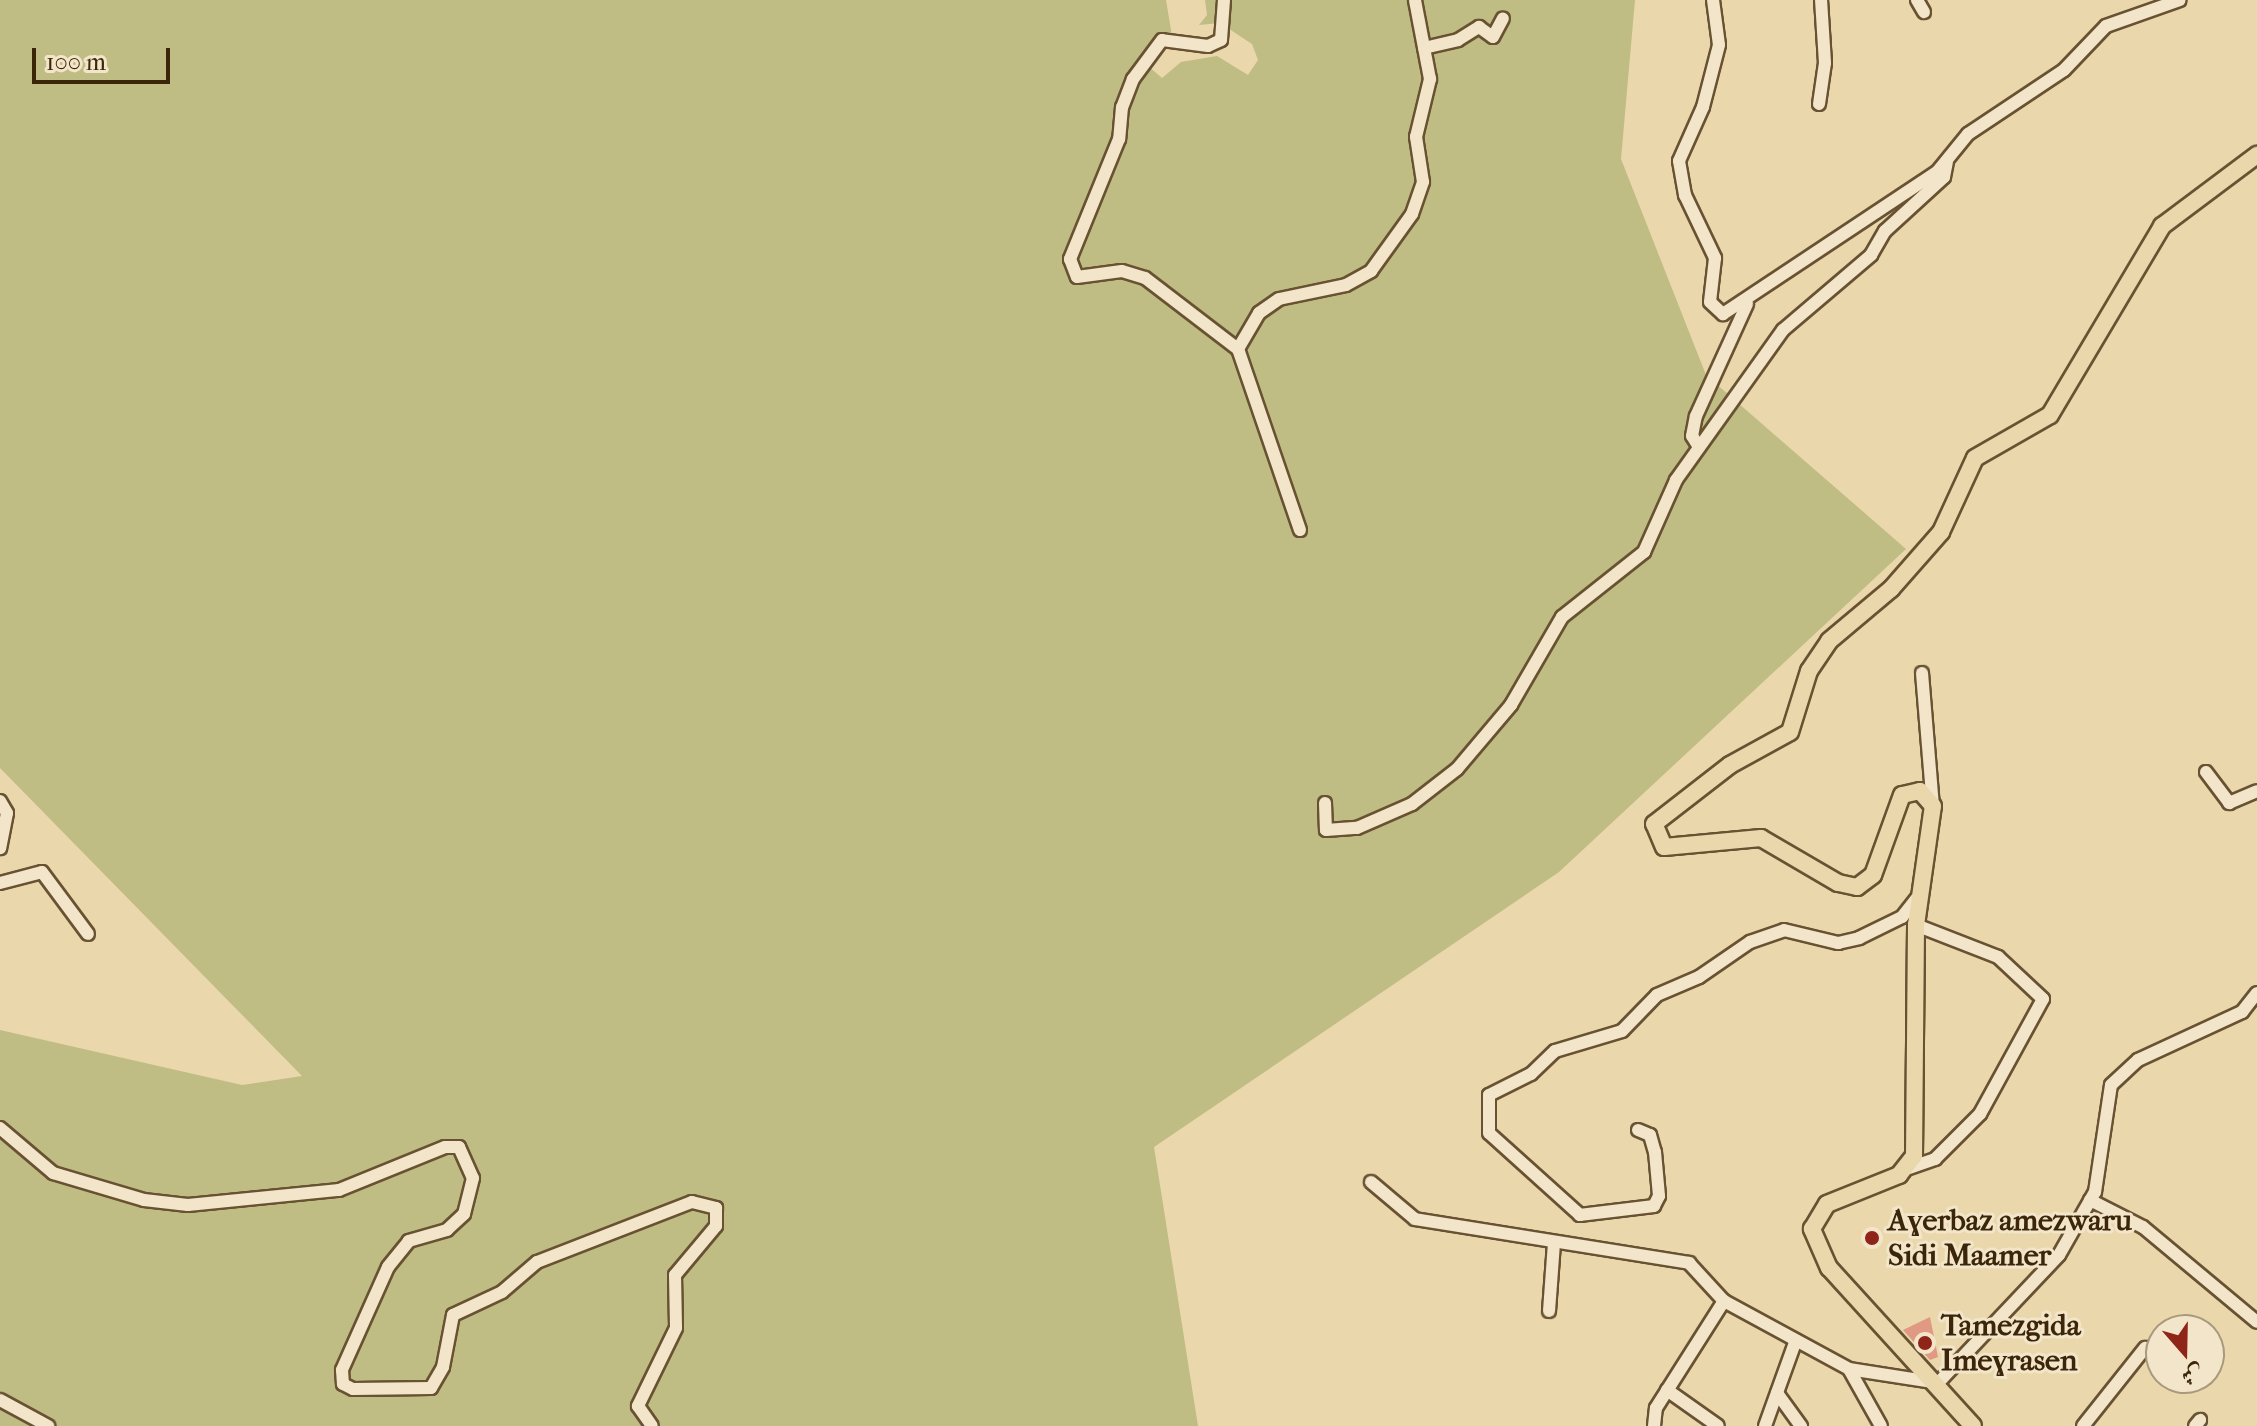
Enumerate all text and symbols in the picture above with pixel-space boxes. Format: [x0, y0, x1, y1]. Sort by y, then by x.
scale bar [36, 32, 174, 82]
text: 100 m [46, 48, 106, 76]
place label: Aɣerbaz amezwaru Sidi Maamer [1888, 1203, 2132, 1274]
marker: Aɣerbaz amezwaru Sidi Maamer [1863, 1229, 1881, 1247]
place label: Tamezgida Imeɣrasen [1941, 1308, 2081, 1378]
north arrow [2145, 1314, 2225, 1394]
marker: Tamezgida Imeɣrasen [1916, 1334, 1934, 1352]
text: ش [2178, 1359, 2207, 1391]

